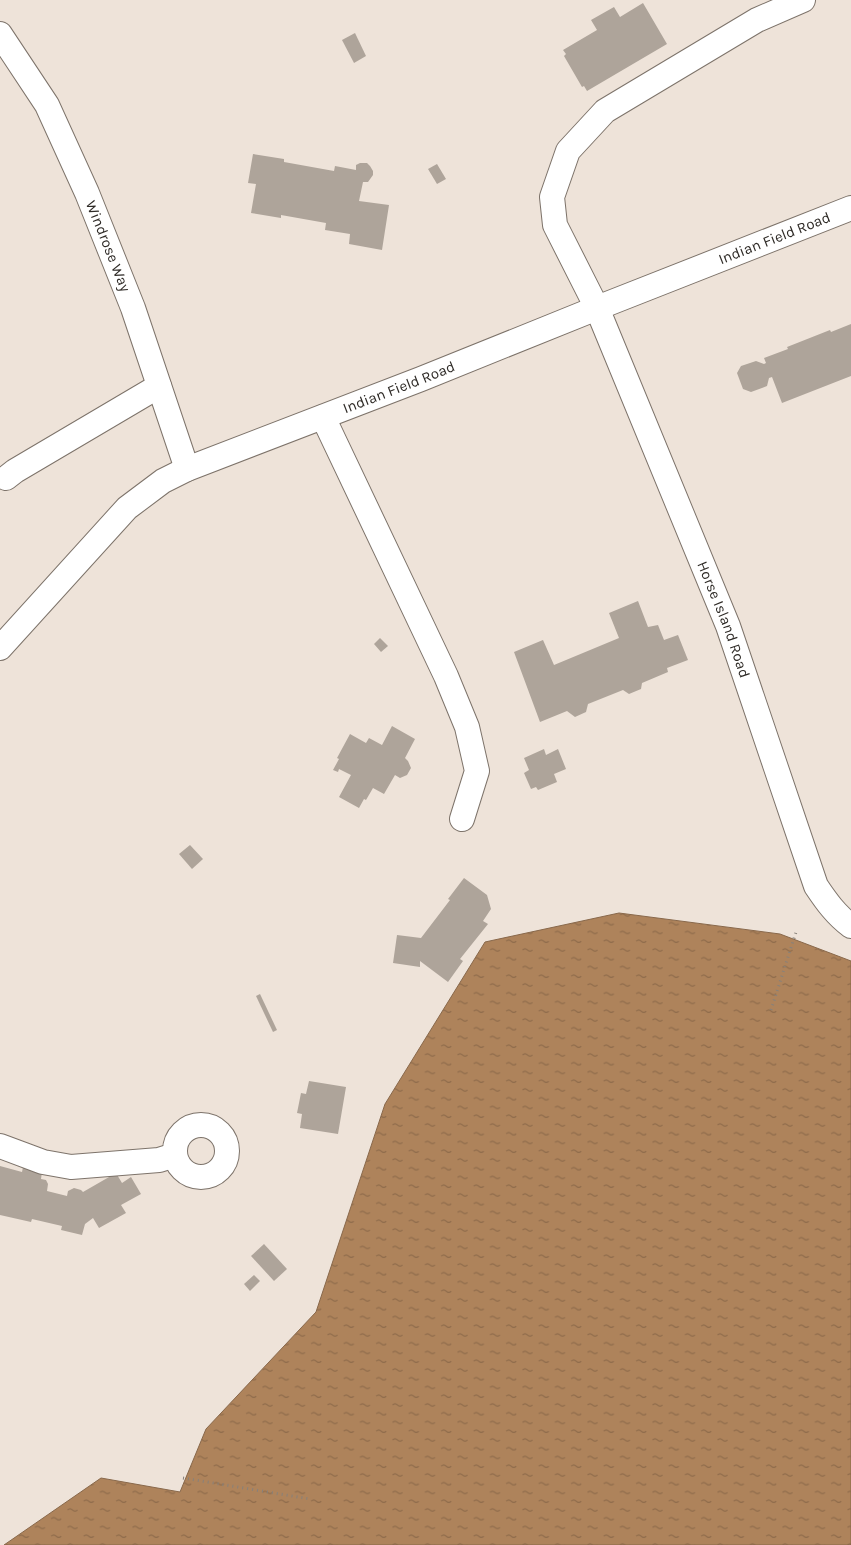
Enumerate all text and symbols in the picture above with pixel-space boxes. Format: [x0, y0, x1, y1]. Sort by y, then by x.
street label: Windrose Way [82, 198, 135, 294]
street label: Indian Field Road [716, 208, 833, 268]
street label: Indian Field Road [340, 357, 458, 417]
street label: Horse Island Road [693, 558, 754, 680]

